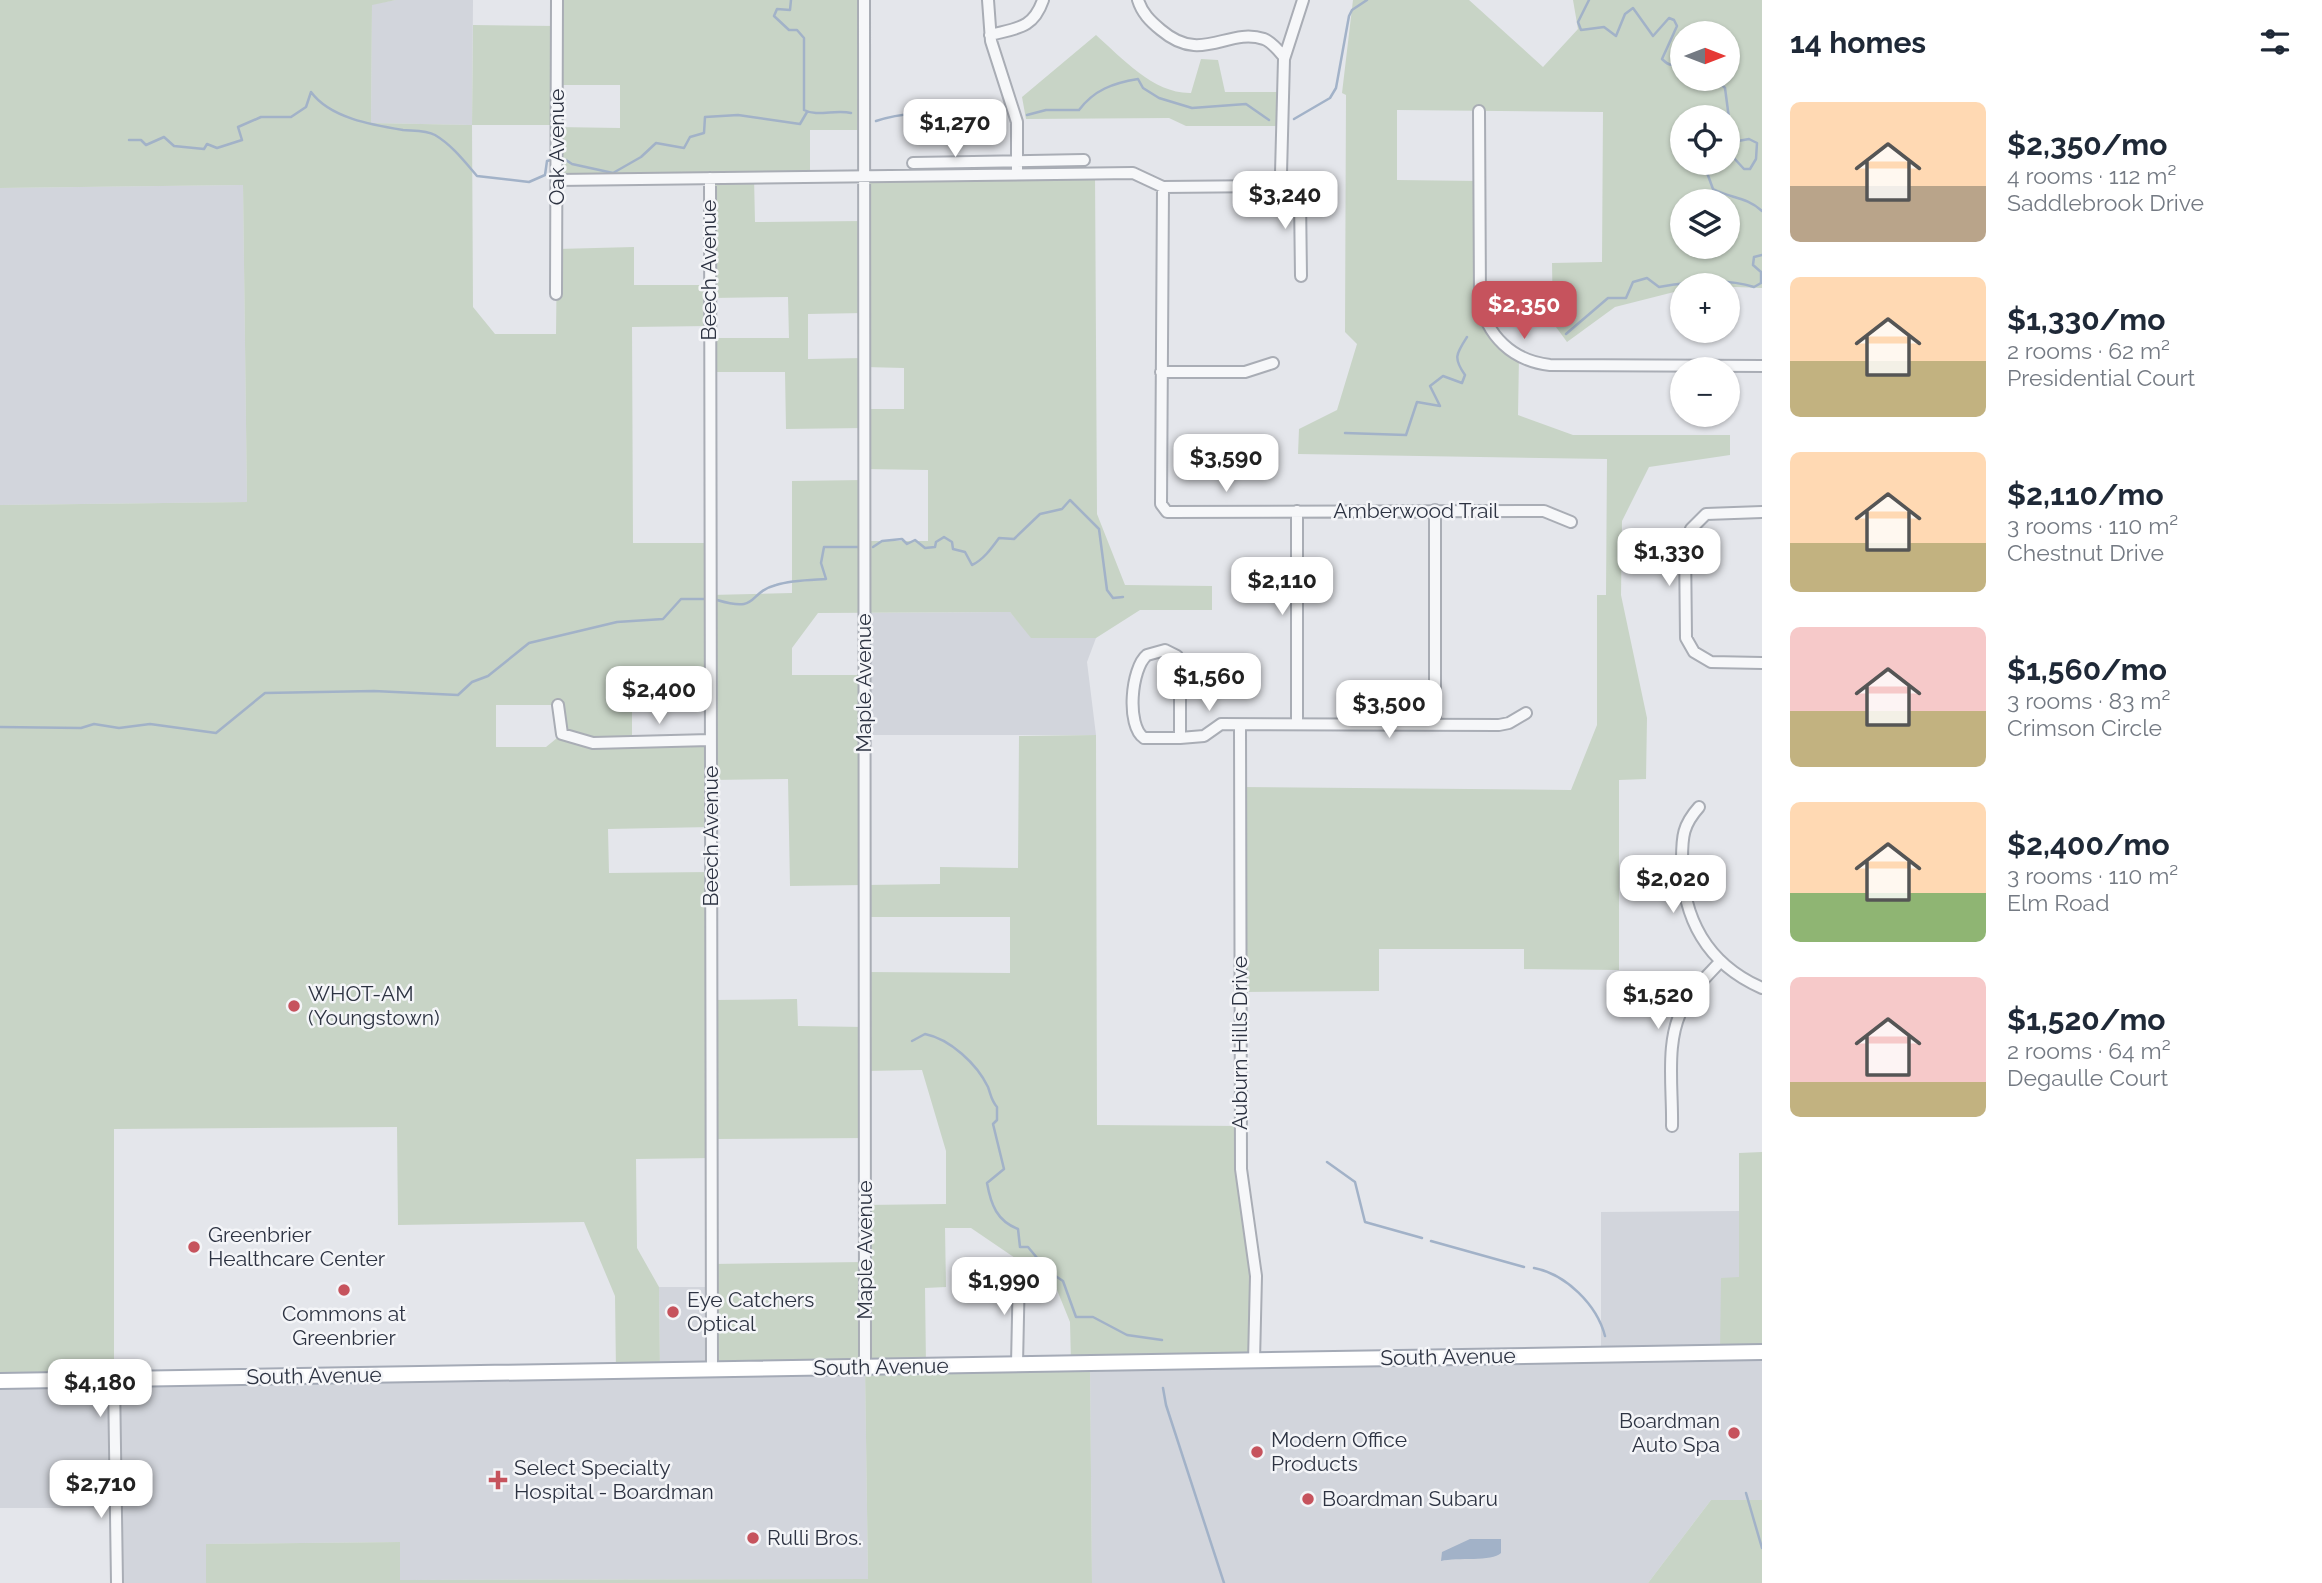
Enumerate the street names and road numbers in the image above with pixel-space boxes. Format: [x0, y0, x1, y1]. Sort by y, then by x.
street label: Oak Avenue [544, 89, 569, 205]
street label: Beech Avenue [696, 200, 721, 340]
street label: Amberwood Trail [1333, 498, 1499, 523]
street label: Maple Avenue [851, 613, 876, 753]
street label: Beech Avenue [698, 766, 723, 906]
street label: Auburn Hills Drive [1227, 956, 1252, 1130]
street label: Maple Avenue [852, 1180, 877, 1320]
street label: South Avenue [1380, 1343, 1516, 1370]
street label: South Avenue [813, 1353, 949, 1380]
street label: South Avenue [246, 1362, 382, 1389]

